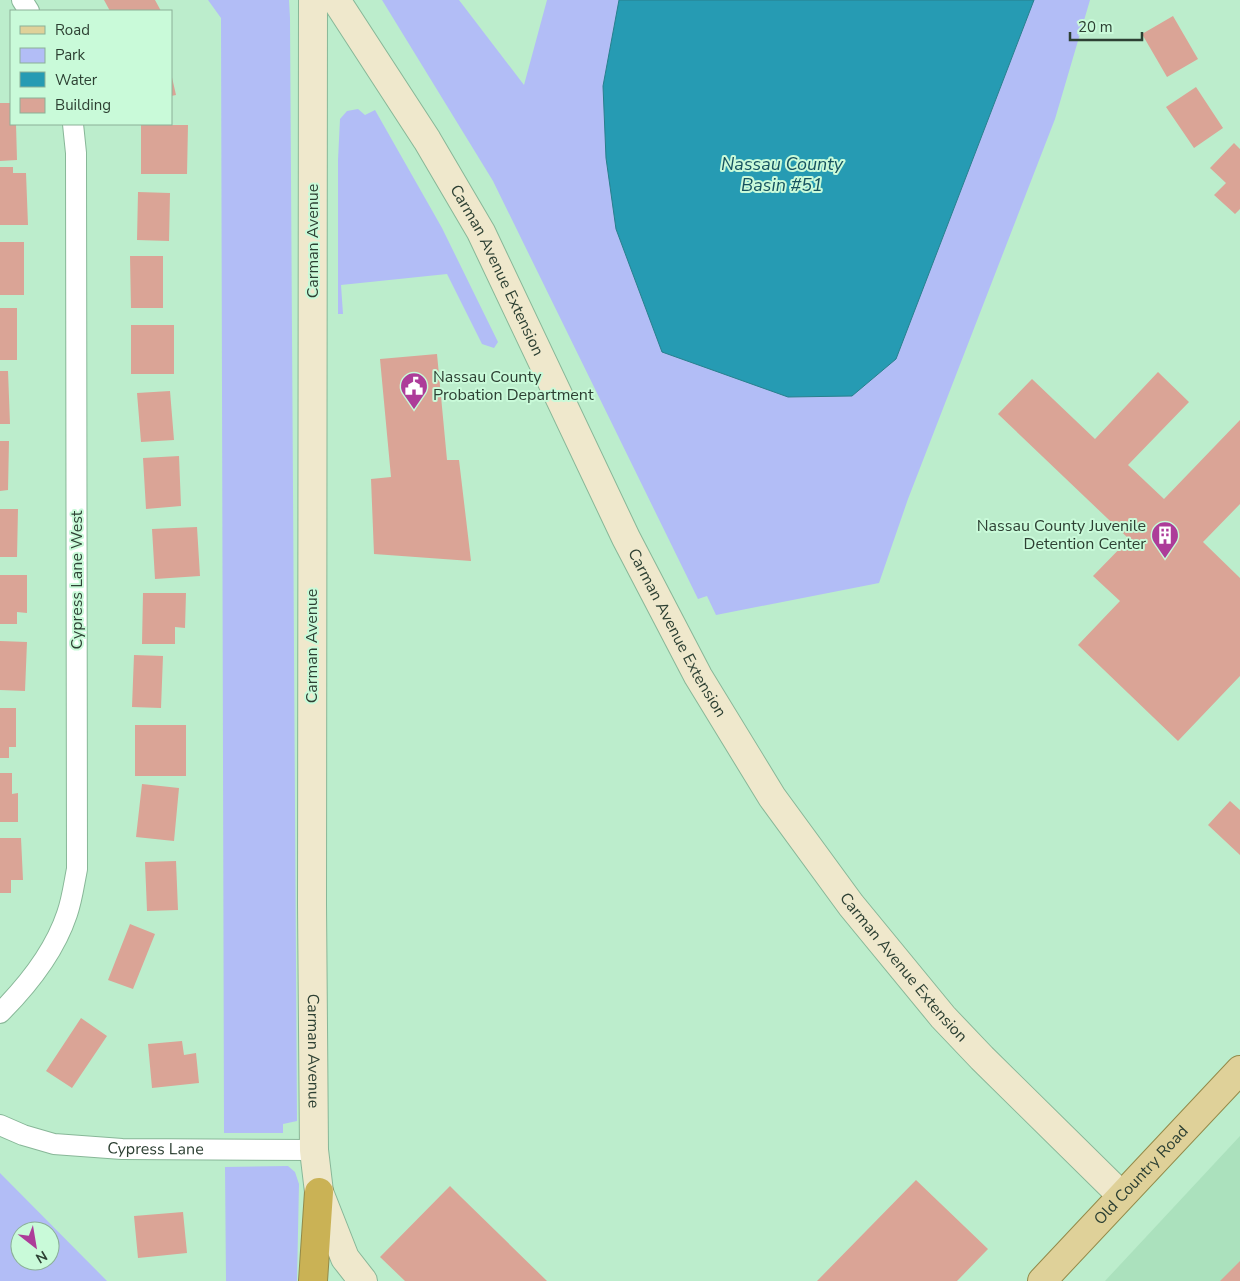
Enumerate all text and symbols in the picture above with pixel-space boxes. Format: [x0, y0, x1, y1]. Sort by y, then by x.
legend [10, 10, 172, 125]
scale bar [1070, 10, 1142, 42]
text: 20 m [1078, 17, 1113, 37]
text: Road [55, 20, 90, 40]
text: Park [55, 45, 85, 65]
text: Water [55, 70, 98, 90]
text: Building [55, 95, 111, 115]
water label: Nassau County Basin #51 [721, 152, 844, 197]
street label: Carman Avenue Extension [445, 181, 549, 359]
street label: Carman Avenue [302, 184, 324, 298]
place label: Nassau County Probation Department [433, 366, 594, 406]
public building icon: Nassau County Probation Department [399, 371, 429, 410]
street label: Cypress Lane West [66, 510, 88, 649]
place label: Nassau County Juvenile Detention Center [977, 515, 1146, 555]
building icon: Nassau County Juvenile Detention Center [1150, 520, 1180, 559]
street label: Carman Avenue Extension [622, 545, 732, 721]
street label: Carman Avenue [301, 589, 323, 703]
street label: Carman Avenue Extension [834, 888, 972, 1047]
street label: Carman Avenue [302, 994, 325, 1108]
street label: Old Country Road [1089, 1121, 1193, 1230]
street label: Cypress Lane [106, 1137, 204, 1160]
north arrow [10, 1221, 60, 1271]
text: N [32, 1246, 51, 1268]

